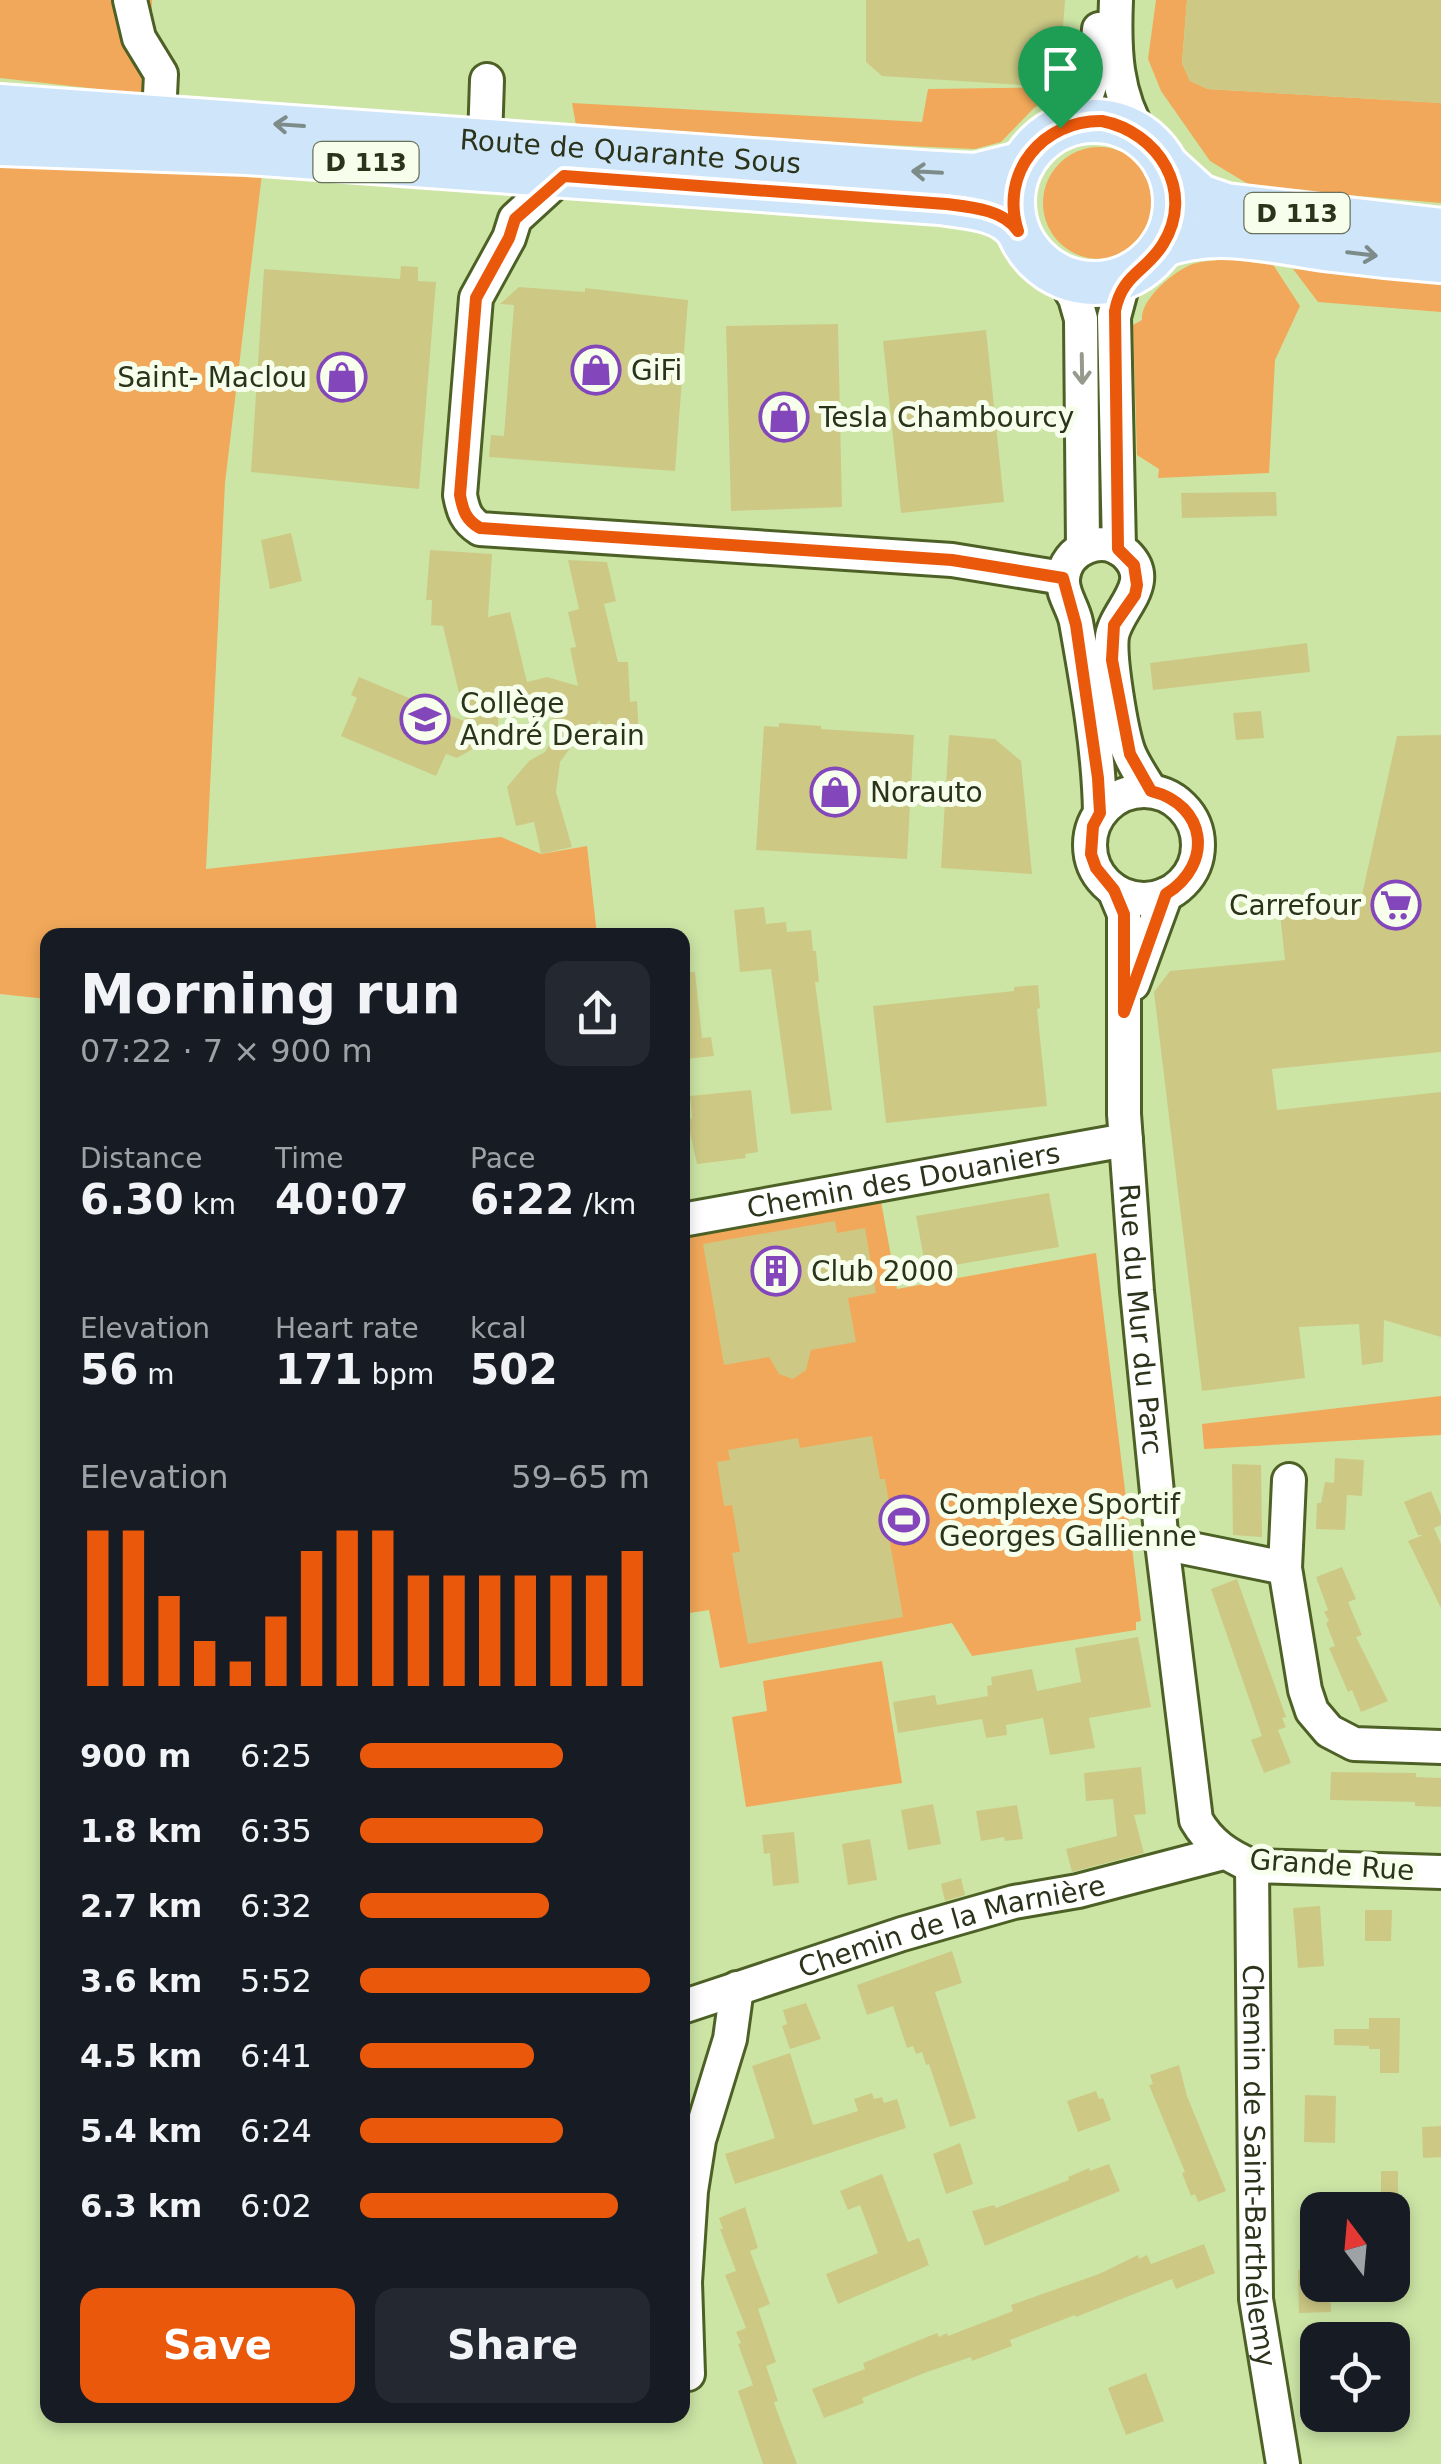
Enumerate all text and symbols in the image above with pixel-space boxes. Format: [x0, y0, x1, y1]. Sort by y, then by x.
pin [1018, 26, 1103, 129]
icon: arrive [1033, 41, 1088, 96]
one-way arrow [273, 116, 305, 135]
street label: Route de Quarante Sous [459, 123, 802, 180]
road number: D 113 [314, 142, 418, 182]
one-way arrow [911, 162, 943, 181]
road number: D 113 [1244, 193, 1350, 233]
one-way arrow [1345, 245, 1377, 264]
shop icon: GiFi [570, 344, 622, 396]
shop icon: Saint- Maclou [316, 351, 368, 403]
one-way arrow [1072, 352, 1092, 385]
place label: GiFi [631, 354, 682, 387]
place label: Saint- Maclou [117, 361, 307, 394]
shop icon: Tesla Chambourcy [758, 391, 810, 443]
place label: Tesla Chambourcy [818, 401, 1074, 434]
place label: Collège André Derain [460, 687, 645, 752]
school or university icon: Collège André Derain [399, 693, 451, 745]
shop icon: Norauto [809, 766, 861, 818]
place label: Norauto [870, 776, 983, 809]
supermarket icon: Carrefour [1370, 879, 1422, 931]
place label: Carrefour [1229, 889, 1361, 922]
button: share [545, 961, 650, 1066]
text: Morning run [80, 962, 461, 1026]
text: 07:22 · 7 × 900 m [80, 1032, 373, 1070]
street label: Chemin des Douaniers [744, 1136, 1062, 1224]
text: Distance [80, 1142, 202, 1175]
text: Time [275, 1142, 344, 1175]
text: Pace [470, 1142, 535, 1175]
text: 6.30 [80, 1175, 184, 1224]
text: 40:07 [275, 1175, 409, 1224]
text: 6:22 [470, 1175, 574, 1224]
street label: Rue du Mur du Parc [1113, 1182, 1170, 1457]
text: km [184, 1188, 236, 1221]
text: /km [574, 1188, 636, 1221]
building icon: Club 2000 [750, 1245, 802, 1297]
place label: Club 2000 [811, 1255, 954, 1288]
text: Elevation [80, 1312, 210, 1345]
text: Heart rate [275, 1312, 419, 1345]
text: kcal [470, 1312, 527, 1345]
text: 56 [80, 1345, 138, 1394]
text: 171 [275, 1345, 363, 1394]
text: 502 [470, 1345, 558, 1394]
text: m [138, 1358, 175, 1391]
text: bpm [363, 1358, 434, 1391]
text: Elevation [80, 1458, 229, 1496]
text: 59–65 m [511, 1458, 650, 1496]
place label: Complexe Sportif Georges Gallienne [939, 1488, 1197, 1553]
sports icon: Complexe Sportif Georges Gallienne [878, 1494, 930, 1546]
text: 900 m [80, 1737, 191, 1775]
text: 6:25 [240, 1737, 312, 1775]
text: 1.8 km [80, 1812, 202, 1850]
text: 6:35 [240, 1812, 312, 1850]
street label: Grande Rue [1248, 1843, 1416, 1887]
street label: Chemin de la Marnière [794, 1868, 1109, 1984]
text: 2.7 km [80, 1887, 202, 1925]
text: 6:32 [240, 1887, 312, 1925]
text: 3.6 km [80, 1962, 202, 2000]
text: 5:52 [240, 1962, 312, 2000]
street label: Chemin de Saint-Barthélemy [1236, 1964, 1283, 2370]
text: 4.5 km [80, 2037, 202, 2075]
text: 6:41 [240, 2037, 312, 2075]
text: 5.4 km [80, 2112, 202, 2150]
text: 6:24 [240, 2112, 312, 2150]
text: 6.3 km [80, 2187, 202, 2225]
text: 6:02 [240, 2187, 312, 2225]
north arrow [1300, 2192, 1410, 2302]
map controls [1300, 2192, 1410, 2432]
button: Save [80, 2288, 355, 2403]
button: Share [375, 2288, 650, 2403]
button: locate [1300, 2322, 1410, 2432]

